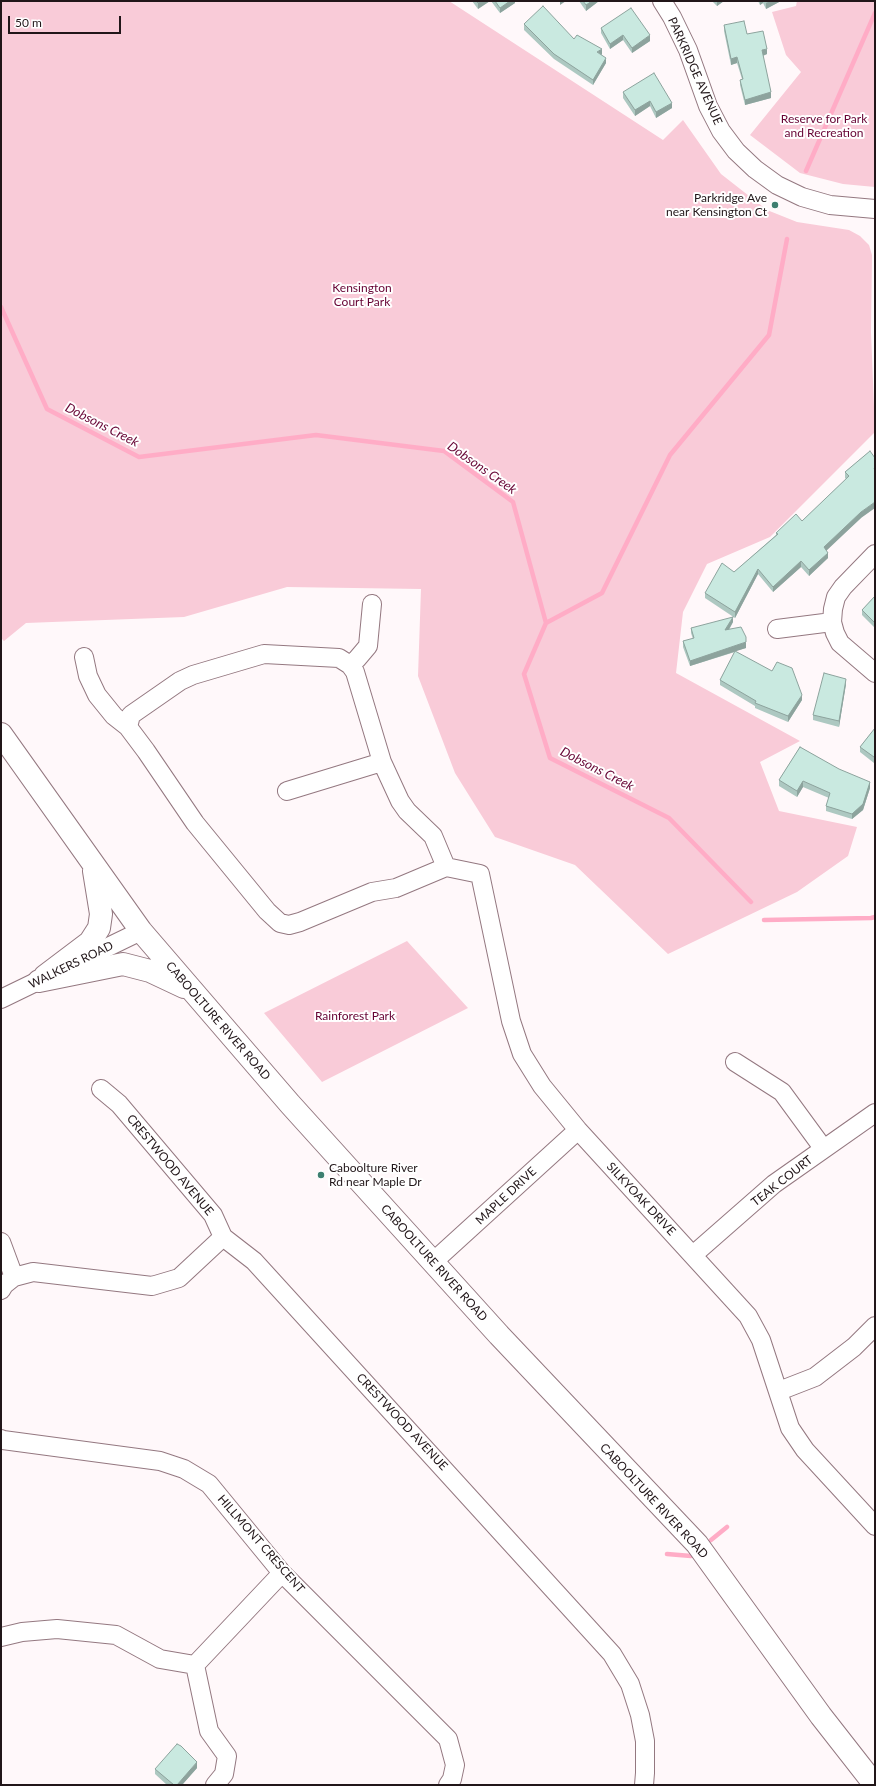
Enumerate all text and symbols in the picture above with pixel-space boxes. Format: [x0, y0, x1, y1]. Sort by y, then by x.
scale bar [10, 8, 123, 34]
text: 50 m [15, 15, 42, 30]
street label: PARKRIDGE AVENUE [665, 15, 725, 127]
park label: Reserve for Park and Recreation [781, 112, 867, 140]
place label: Parkridge Ave near Kensington Ct [666, 191, 767, 219]
marker: Parkridge Ave near Kensington Ct [770, 200, 780, 210]
park label: Kensington Court Park [332, 281, 392, 309]
water label: Dobsons Creek [63, 400, 141, 450]
water label: Dobsons Creek [444, 438, 520, 498]
water label: Dobsons Creek [558, 744, 636, 794]
street label: WALKERS ROAD [26, 938, 116, 992]
street label: CABOOLTURE RIVER ROAD [163, 959, 273, 1083]
park label: Rainforest Park [315, 1009, 395, 1023]
street label: CRESTWOOD AVENUE [124, 1112, 216, 1218]
street label: TEAK COURT [749, 1153, 815, 1209]
street label: SILKYOAK DRIVE [603, 1159, 679, 1239]
place label: Caboolture River Rd near Maple Dr [329, 1161, 422, 1189]
street label: MAPLE DRIVE [473, 1164, 539, 1228]
marker: Caboolture River Rd near Maple Dr [316, 1170, 326, 1180]
street label: CABOOLTURE RIVER ROAD [378, 1202, 490, 1324]
street label: CRESTWOOD AVENUE [353, 1371, 451, 1473]
street label: CABOOLTURE RIVER ROAD [597, 1440, 711, 1562]
street label: HILLMONT CRESCENT [215, 1492, 307, 1596]

